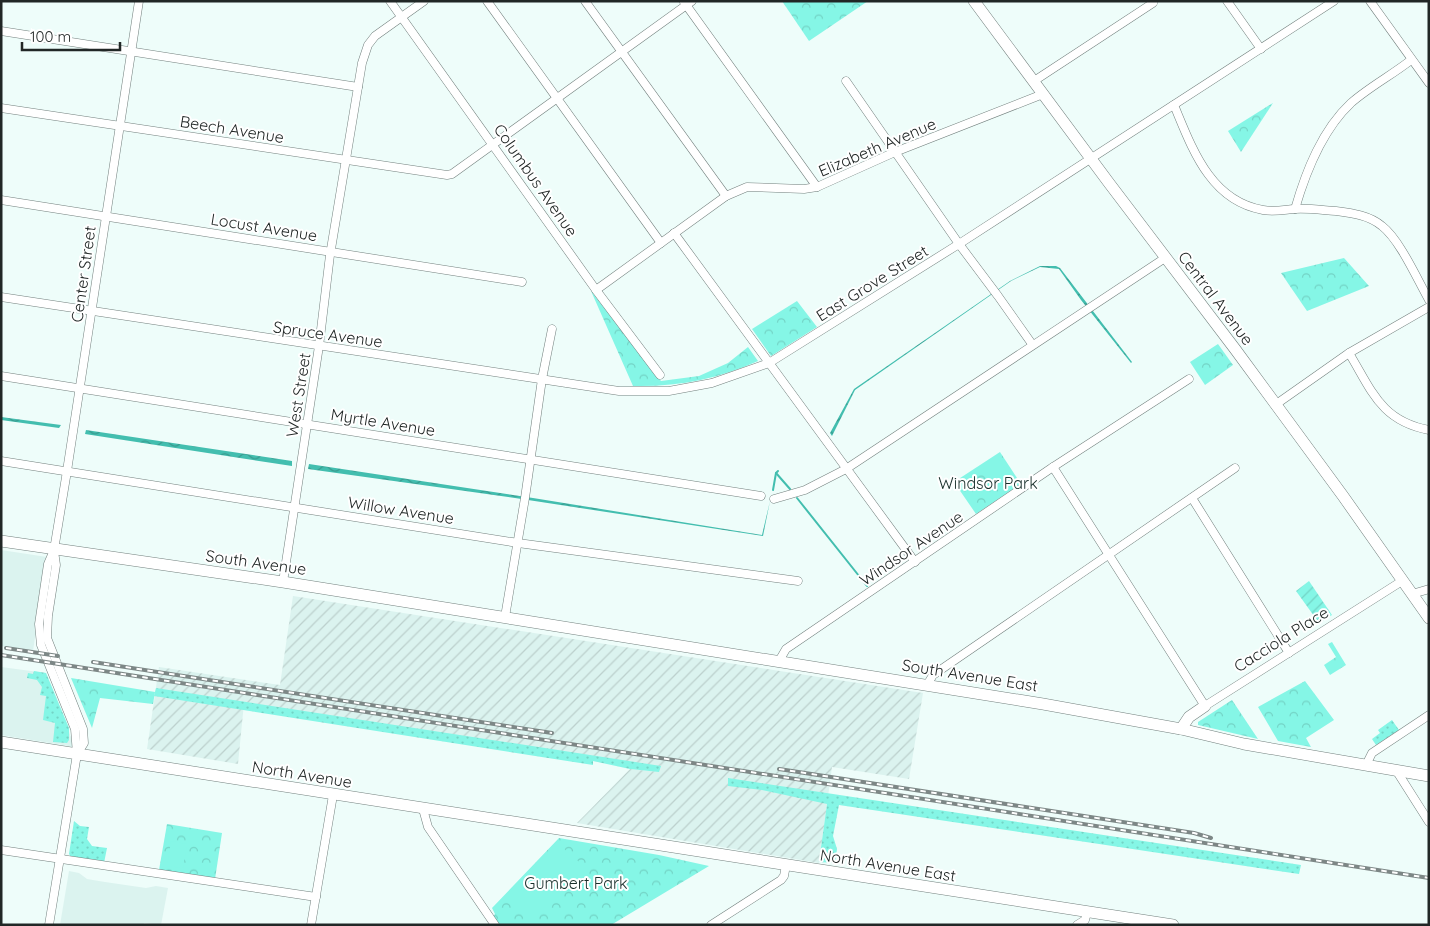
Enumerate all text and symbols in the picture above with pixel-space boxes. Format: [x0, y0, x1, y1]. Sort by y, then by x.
scale bar [22, 20, 120, 52]
text: 100 m [30, 27, 71, 46]
street label: Beech Avenue [179, 111, 285, 147]
street label: Elizabeth Avenue [815, 113, 939, 181]
street label: Columbus Avenue [490, 120, 582, 240]
street label: Locust Avenue [209, 209, 319, 245]
street label: Center Street [66, 224, 100, 324]
street label: East Grove Street [812, 241, 932, 325]
street label: Central Avenue [1174, 247, 1258, 349]
street label: Spruce Avenue [272, 316, 384, 352]
street label: West Street [281, 351, 315, 439]
street label: Myrtle Avenue [329, 404, 437, 440]
park label: Windsor Park [938, 473, 1038, 493]
street label: Willow Avenue [347, 492, 455, 528]
street label: Windsor Avenue [856, 506, 966, 590]
street label: South Avenue [204, 545, 308, 579]
street label: Cacciola Place [1230, 602, 1332, 676]
street label: South Avenue East [901, 654, 1039, 696]
street label: North Avenue [251, 756, 353, 792]
street label: North Avenue East [819, 844, 957, 886]
park label: Gumbert Park [524, 873, 628, 893]

